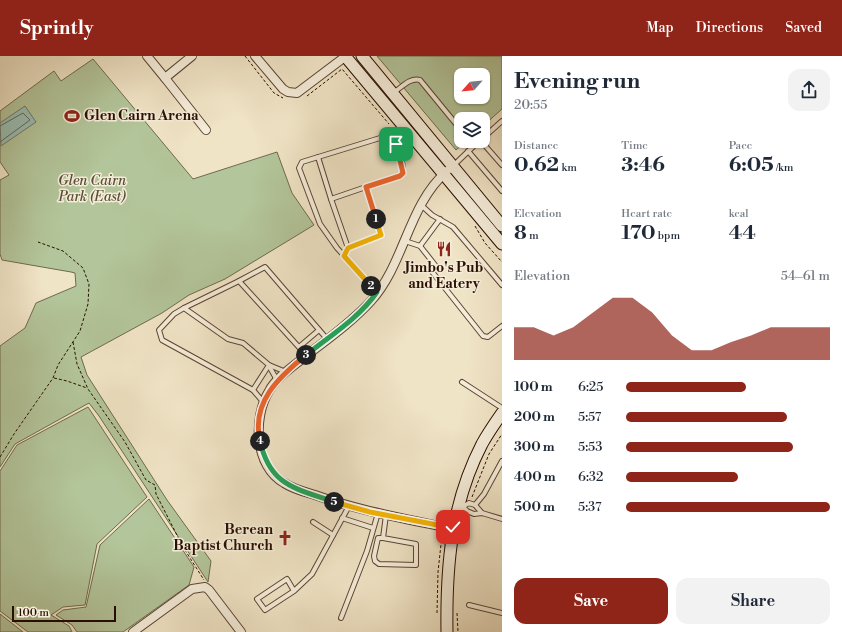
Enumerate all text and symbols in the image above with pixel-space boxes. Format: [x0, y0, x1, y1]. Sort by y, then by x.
text: Sprintly [20, 16, 94, 40]
text: Map [646, 19, 674, 37]
text: Directions [696, 19, 763, 37]
text: Saved [785, 19, 822, 37]
north arrow [454, 68, 490, 104]
map controls [454, 68, 490, 148]
text: Evening run [514, 68, 640, 95]
button: share [788, 69, 830, 111]
text: 20:55 [514, 97, 547, 113]
sports icon: Glen Cairn Arena [63, 107, 81, 125]
place label: Glen Cairn Arena [84, 107, 199, 125]
button: layers [454, 112, 490, 148]
pin [379, 127, 413, 161]
icon: arrive [385, 133, 407, 155]
text: Distance [514, 139, 558, 153]
text: Time [621, 139, 648, 153]
text: Pace [729, 139, 752, 153]
text: 0.62 [514, 153, 559, 178]
text: 3:46 [621, 153, 665, 178]
text: 6:05 [729, 153, 774, 178]
text: km [559, 161, 577, 175]
text: /km [774, 161, 793, 175]
park label: Glen Cairn Park (East) [57, 172, 126, 206]
text: Elevation [514, 207, 562, 221]
text: Heart rate [621, 207, 672, 221]
text: kcal [729, 207, 749, 221]
pin: 1 [366, 209, 386, 229]
text: 1 [373, 212, 379, 226]
text: 8 [514, 221, 527, 246]
text: 170 [621, 221, 656, 246]
text: 44 [729, 221, 756, 246]
text: m [527, 229, 539, 243]
text: bpm [656, 229, 680, 243]
restaurant icon: Jimbo's Pub and Eatery [435, 240, 453, 258]
place label: Jimbo's Pub and Eatery [403, 259, 484, 293]
text: Elevation [514, 268, 570, 284]
text: 54–61 m [781, 268, 830, 284]
pin: 2 [361, 276, 381, 296]
text: 2 [368, 279, 374, 293]
pin: 3 [296, 345, 316, 365]
text: 3 [303, 348, 309, 362]
text: 100 m [514, 379, 553, 395]
text: 6:25 [578, 379, 603, 395]
text: 200 m [514, 409, 555, 425]
text: 5:57 [578, 409, 601, 425]
pin: 4 [250, 431, 270, 451]
text: 4 [256, 434, 264, 448]
text: 300 m [514, 439, 555, 455]
text: 5:53 [578, 439, 602, 455]
text: 400 m [514, 469, 556, 485]
text: 6:32 [578, 469, 603, 485]
pin: 5 [324, 492, 344, 512]
text: 5 [331, 495, 337, 509]
text: 500 m [514, 499, 555, 515]
text: 5:37 [578, 499, 602, 515]
pin [436, 510, 470, 544]
icon: check [442, 516, 464, 538]
place label: Berean Baptist Church [173, 521, 273, 555]
church icon: Berean Baptist Church [276, 529, 294, 547]
button: Save [514, 578, 668, 624]
button: Share [676, 578, 830, 624]
scale bar [12, 604, 116, 623]
text: 100 m [18, 606, 49, 620]

